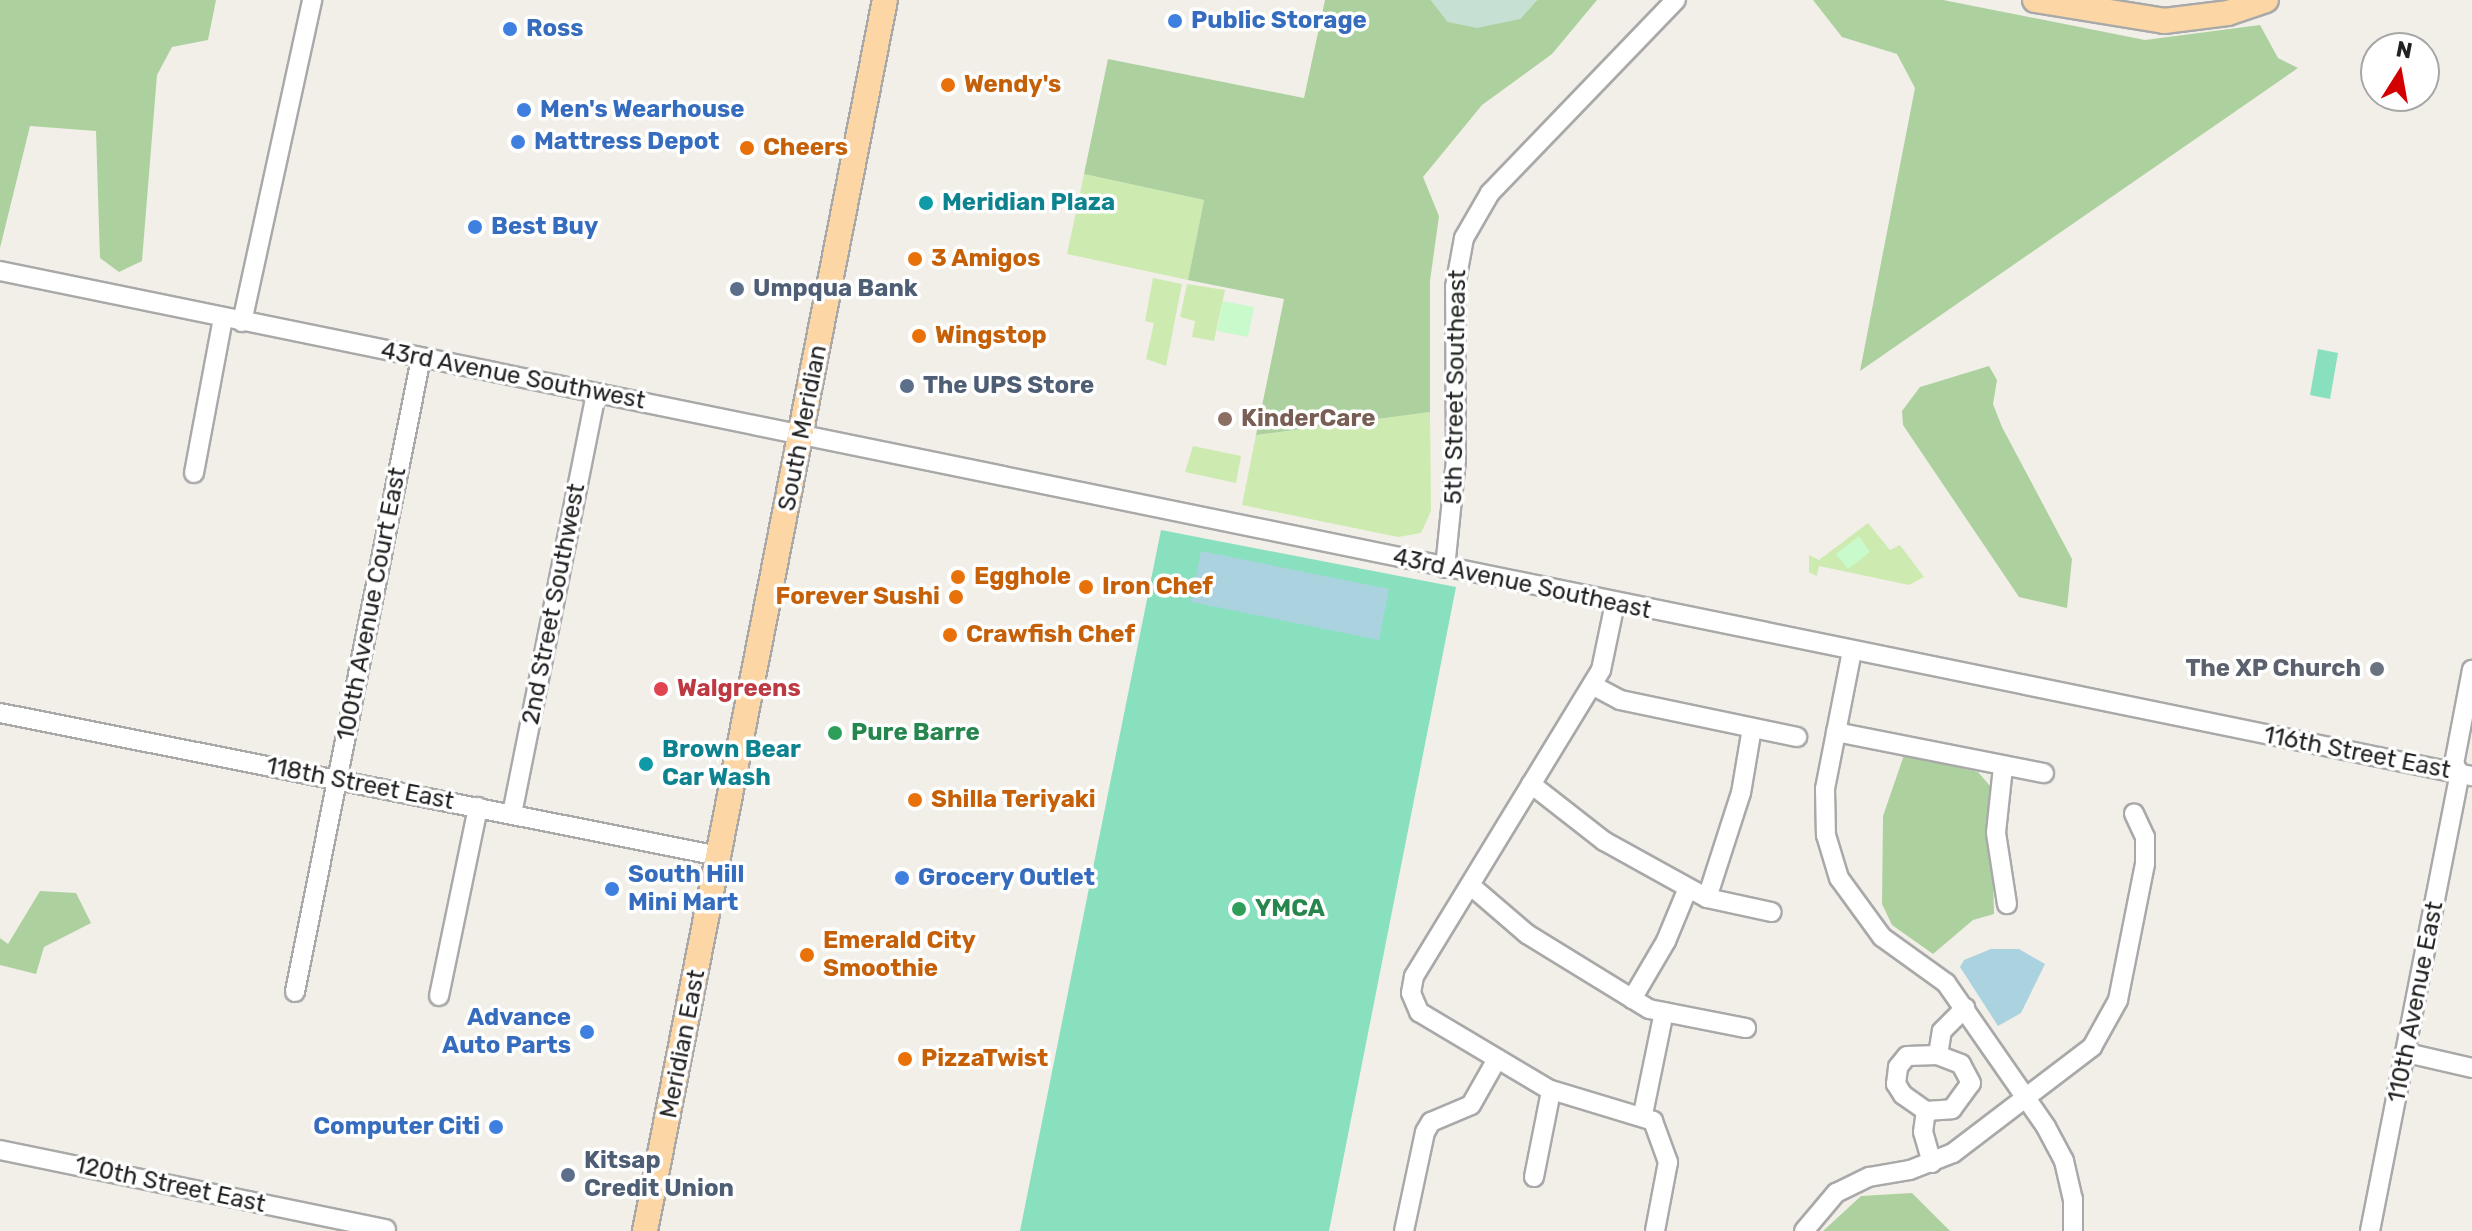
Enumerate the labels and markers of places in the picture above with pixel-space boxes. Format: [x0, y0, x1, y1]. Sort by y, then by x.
place label: Public Storage [1191, 7, 1367, 35]
marker: Public Storage [1166, 12, 1184, 30]
place label: Ross [526, 15, 584, 43]
marker: Ross [501, 20, 519, 38]
place label: Wendy's [964, 71, 1061, 99]
marker: Wendy's [939, 76, 957, 94]
place label: Men's Wearhouse [540, 96, 745, 124]
marker: Men's Wearhouse [515, 101, 533, 119]
place label: Mattress Depot [534, 128, 719, 156]
marker: Mattress Depot [509, 133, 527, 151]
place label: Cheers [763, 134, 848, 162]
marker: Cheers [738, 139, 756, 157]
place label: Meridian Plaza [942, 189, 1115, 217]
marker: Meridian Plaza [917, 194, 935, 212]
place label: Best Buy [491, 213, 598, 241]
marker: Best Buy [466, 218, 484, 236]
place label: 3 Amigos [931, 245, 1041, 273]
marker: 3 Amigos [906, 250, 924, 268]
place label: Umpqua Bank [753, 275, 918, 303]
marker: Umpqua Bank [728, 280, 746, 298]
place label: Wingstop [935, 322, 1047, 350]
marker: Wingstop [910, 327, 928, 345]
place label: The UPS Store [923, 372, 1094, 400]
marker: The UPS Store [898, 377, 916, 395]
place label: KinderCare [1241, 405, 1376, 433]
marker: KinderCare [1216, 410, 1234, 428]
place label: Egghole [974, 563, 1071, 591]
marker: Egghole [949, 568, 967, 586]
place label: Iron Chef [1102, 573, 1213, 601]
marker: Iron Chef [1077, 578, 1095, 596]
place label: Forever Sushi [775, 583, 940, 611]
marker: Forever Sushi [947, 588, 965, 606]
place label: Crawfish Chef [966, 621, 1135, 649]
marker: Crawfish Chef [941, 626, 959, 644]
place label: The XP Church [2185, 655, 2361, 683]
marker: The XP Church [2368, 660, 2386, 678]
place label: Walgreens [677, 675, 801, 703]
marker: Walgreens [652, 680, 670, 698]
place label: Pure Barre [851, 719, 980, 747]
marker: Pure Barre [826, 724, 844, 742]
place label: Brown Bear Car Wash [662, 736, 801, 792]
marker: Brown Bear Car Wash [637, 755, 655, 773]
place label: Shilla Teriyaki [931, 786, 1096, 814]
marker: Shilla Teriyaki [906, 791, 924, 809]
place label: South Hill Mini Mart [628, 861, 744, 917]
place label: Grocery Outlet [918, 864, 1095, 892]
marker: Grocery Outlet [893, 869, 911, 887]
marker: South Hill Mini Mart [603, 880, 621, 898]
place label: YMCA [1255, 895, 1325, 923]
marker: YMCA [1230, 900, 1248, 918]
place label: Emerald City Smoothie [823, 927, 976, 983]
marker: Emerald City Smoothie [798, 946, 816, 964]
place label: Advance Auto Parts [442, 1004, 571, 1060]
marker: Advance Auto Parts [578, 1023, 596, 1041]
place label: PizzaTwist [921, 1045, 1048, 1073]
marker: PizzaTwist [896, 1050, 914, 1068]
place label: Computer Citi [313, 1113, 480, 1141]
marker: Computer Citi [487, 1118, 505, 1136]
place label: Kitsap Credit Union [584, 1147, 734, 1203]
marker: Kitsap Credit Union [559, 1166, 577, 1184]

